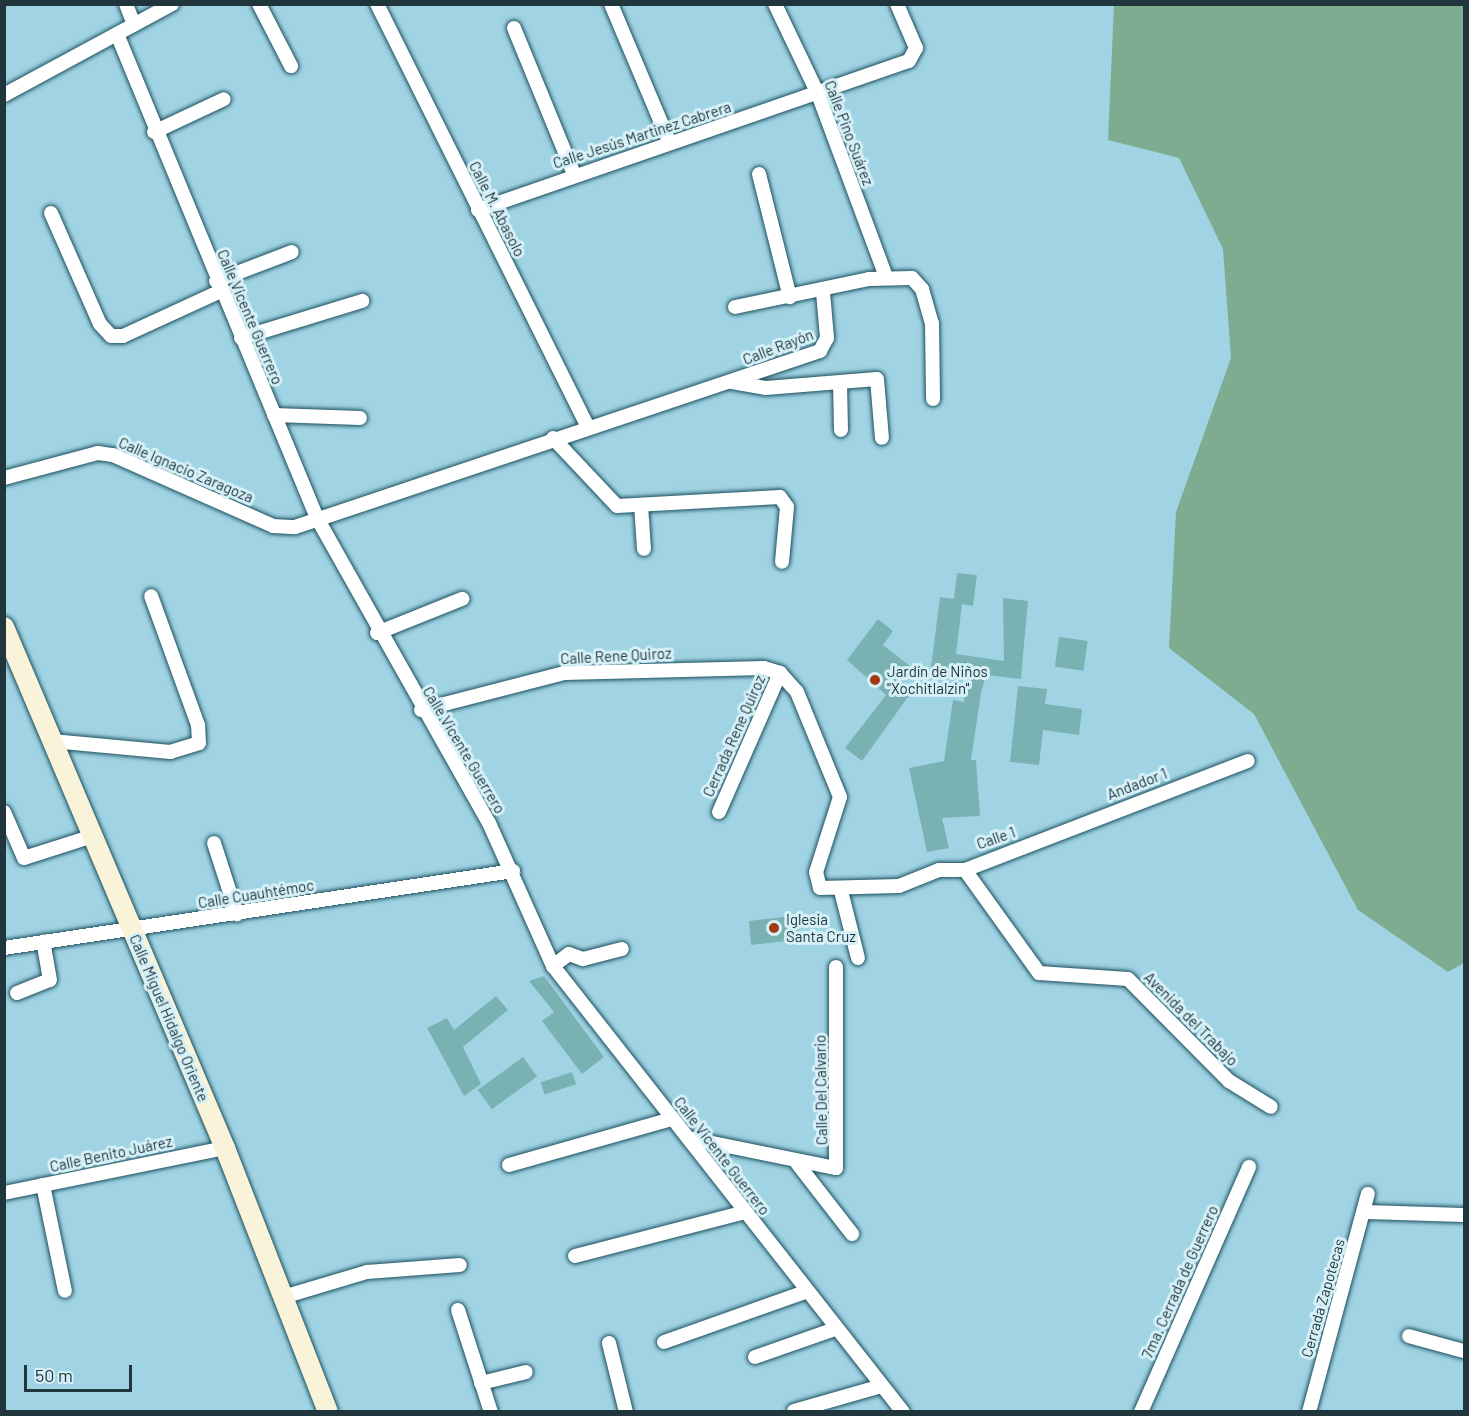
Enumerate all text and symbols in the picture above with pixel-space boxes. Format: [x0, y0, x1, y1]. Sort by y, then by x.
street label: Calle Pino Suárez [821, 78, 877, 188]
street label: Calle Jesús Martínez Cabrera [551, 98, 733, 172]
street label: Calle M. Abasolo [465, 158, 529, 260]
street label: Calle Vicente Guerrero [213, 247, 287, 387]
street label: Calle Rayón [740, 325, 816, 369]
street label: Calle Ignacio Zaragoza [116, 433, 256, 507]
street label: Calle Rene Quiroz [560, 644, 672, 668]
place label: Jardín de Niños "Xochitlalzin" [887, 662, 988, 697]
street label: Cerrada Rene Quiroz [699, 672, 769, 800]
marker: Jardín de Niños "Xochitlalzin" [868, 673, 882, 687]
street label: Calle Vicente Guerrero [419, 683, 509, 817]
street label: Andador 1 [1104, 764, 1170, 804]
street label: Calle 1 [974, 823, 1018, 853]
street label: Calle Cuauhtémoc [197, 876, 315, 912]
place label: Iglesia Santa Cruz [786, 910, 856, 945]
marker: Iglesia Santa Cruz [767, 921, 781, 935]
street label: Calle Miguel Hidalgo Oriente [126, 932, 212, 1104]
street label: Avenida del Trabajo [1140, 968, 1242, 1070]
street label: Calle Del Calvario [811, 1035, 831, 1145]
street label: Calle Vicente Guerrero [670, 1093, 774, 1219]
street label: Calle Benito Juárez [48, 1132, 174, 1176]
street label: 7ma. Cerrada de Guerrero [1138, 1203, 1222, 1361]
street label: Cerrada Zapotecas [1297, 1237, 1349, 1359]
scale bar [27, 1353, 135, 1391]
text: 50 m [35, 1364, 73, 1386]

